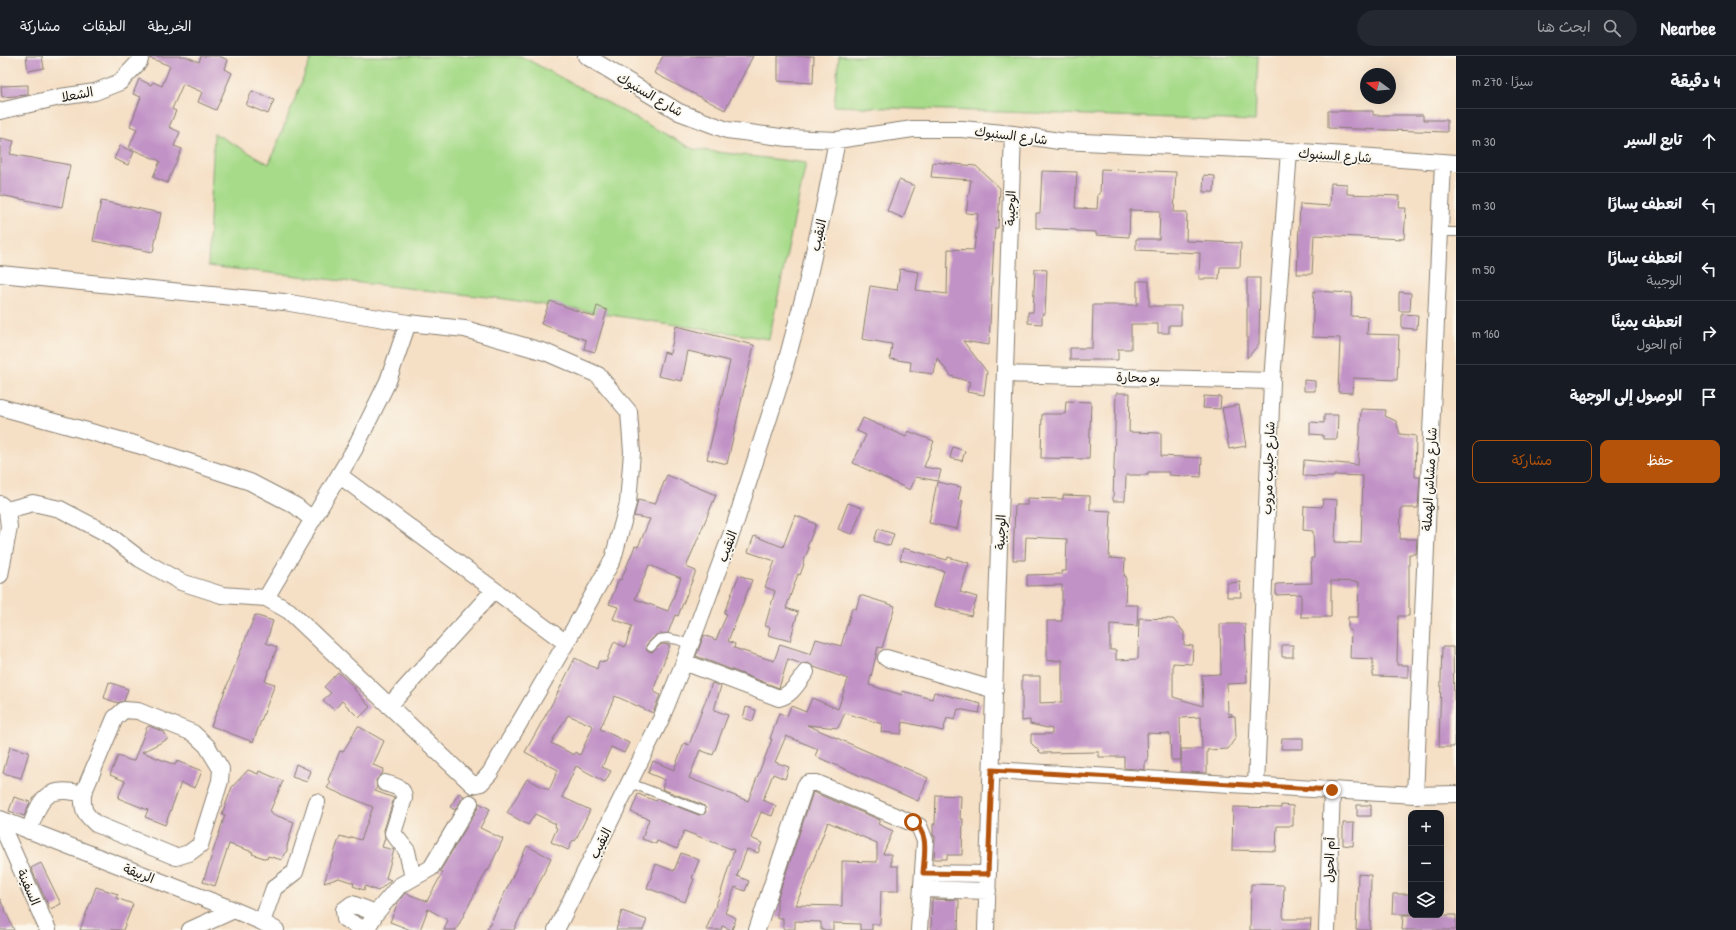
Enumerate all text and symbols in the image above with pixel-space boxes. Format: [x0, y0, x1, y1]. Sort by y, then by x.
search box [1357, 10, 1637, 46]
text: Nearbee [1661, 15, 1716, 41]
text: مشاركة [20, 16, 60, 35]
text: الطبقات [82, 16, 126, 35]
text: الخريطة [148, 16, 191, 35]
text: ابحث هنا [1537, 16, 1591, 37]
icon: search [1601, 17, 1623, 39]
street label: شارع السنبوك [613, 68, 686, 121]
north arrow [1360, 68, 1396, 104]
text: 4 دقيقة [1670, 69, 1720, 92]
text: سيرًا · 270 m [1472, 72, 1533, 90]
street label: الشعلا [59, 82, 95, 106]
street label: شارع السنبوك [973, 122, 1049, 149]
text: تابع السير [1625, 129, 1682, 150]
icon: ahead [1698, 130, 1720, 152]
text: 30 m [1472, 132, 1496, 150]
street label: شارع السنبوك [1298, 143, 1372, 168]
street label: الوجيبة [1000, 190, 1020, 226]
text: انعطف يسارًا [1608, 193, 1682, 214]
icon: left [1698, 194, 1720, 216]
text: 30 m [1472, 196, 1496, 214]
street label: النقيب [806, 217, 830, 253]
text: انعطف يسارًا [1608, 247, 1682, 268]
icon: left [1698, 258, 1720, 280]
text: 50 m [1472, 260, 1495, 278]
text: الوجيبة [1647, 271, 1682, 289]
text: انعطف يمينًا [1612, 311, 1682, 332]
icon: right [1698, 322, 1720, 344]
text: 160 m [1472, 324, 1500, 342]
text: أم الحول [1636, 335, 1682, 353]
street label: بو محارة [1116, 367, 1160, 387]
text: الوصول إلى الوجهة [1570, 385, 1682, 406]
icon: arrive [1698, 386, 1720, 408]
street label: شارع جليب مروب [1257, 421, 1280, 515]
street label: شارع مشاش الهملة [1417, 427, 1442, 531]
button: مشاركة [1472, 440, 1592, 483]
button: حفظ [1600, 440, 1720, 483]
street label: الوجيبة [990, 514, 1010, 550]
street label: النقيب [713, 528, 741, 564]
route end [1323, 781, 1341, 799]
map controls [1408, 810, 1444, 918]
button: + [1408, 810, 1444, 846]
route start [904, 813, 922, 831]
street label: النقيب [585, 824, 615, 862]
street label: أم الحول [1319, 836, 1341, 883]
button: − [1408, 846, 1444, 882]
street label: الربيقة [121, 859, 157, 887]
street label: السفينة [13, 866, 45, 908]
button: layers [1408, 882, 1444, 918]

